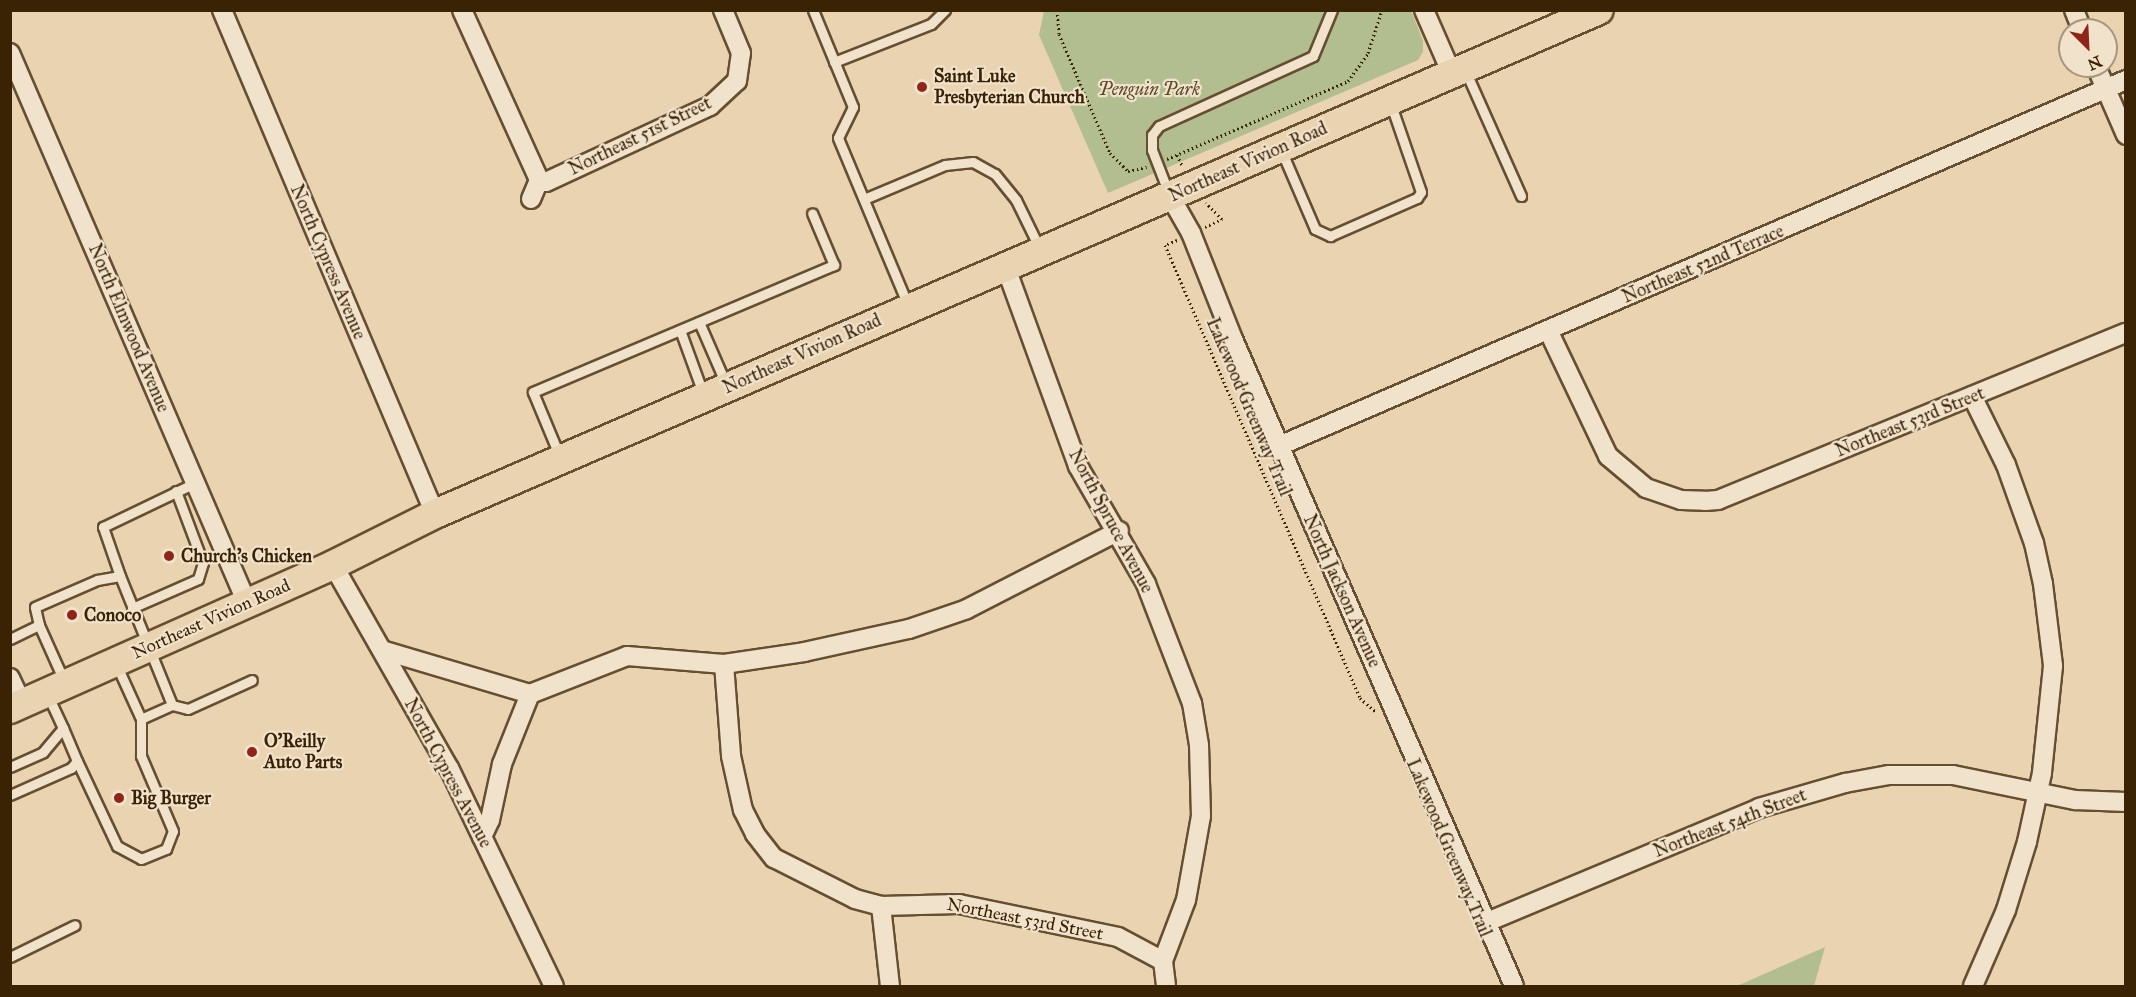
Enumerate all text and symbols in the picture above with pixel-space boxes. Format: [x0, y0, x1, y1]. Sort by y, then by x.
north arrow [2058, 18, 2118, 78]
text: N [2085, 52, 2105, 75]
place label: Saint Luke Presbyterian Church [934, 66, 1085, 109]
park label: Penguin Park [1098, 78, 1200, 100]
marker: Saint Luke Presbyterian Church [915, 80, 929, 94]
street label: Northeast 51st Street [565, 92, 715, 180]
street label: Northeast Vivion Road [1165, 117, 1331, 207]
street label: North Cypress Avenue [286, 181, 370, 343]
street label: Northeast 52nd Terrace [1619, 220, 1787, 308]
street label: North Elmwood Avenue [84, 241, 174, 415]
street label: Northeast Vivion Road [719, 309, 885, 399]
street label: Lakewood Greenway Trail [1202, 315, 1296, 499]
street label: Northeast 53rd Street [1832, 382, 1988, 462]
street label: North Spruce Avenue [1064, 445, 1158, 597]
street label: North Jackson Avenue [1299, 511, 1385, 671]
place label: Church's Chicken [181, 545, 312, 567]
marker: Church's Chicken [162, 549, 176, 563]
street label: Northeast Vivion Road [128, 574, 294, 664]
place label: Conoco [84, 604, 141, 626]
marker: Conoco [65, 608, 79, 622]
street label: North Cypress Avenue [400, 695, 496, 851]
place label: O'Reilly Auto Parts [264, 731, 342, 774]
marker: O'Reilly Auto Parts [245, 745, 259, 759]
street label: Lakewood Greenway Trail [1402, 756, 1496, 940]
street label: Northeast 54th Street [1651, 784, 1809, 862]
place label: Big Burger [131, 787, 211, 809]
marker: Big Burger [112, 791, 126, 805]
street label: Northeast 53rd Street [945, 893, 1105, 945]

